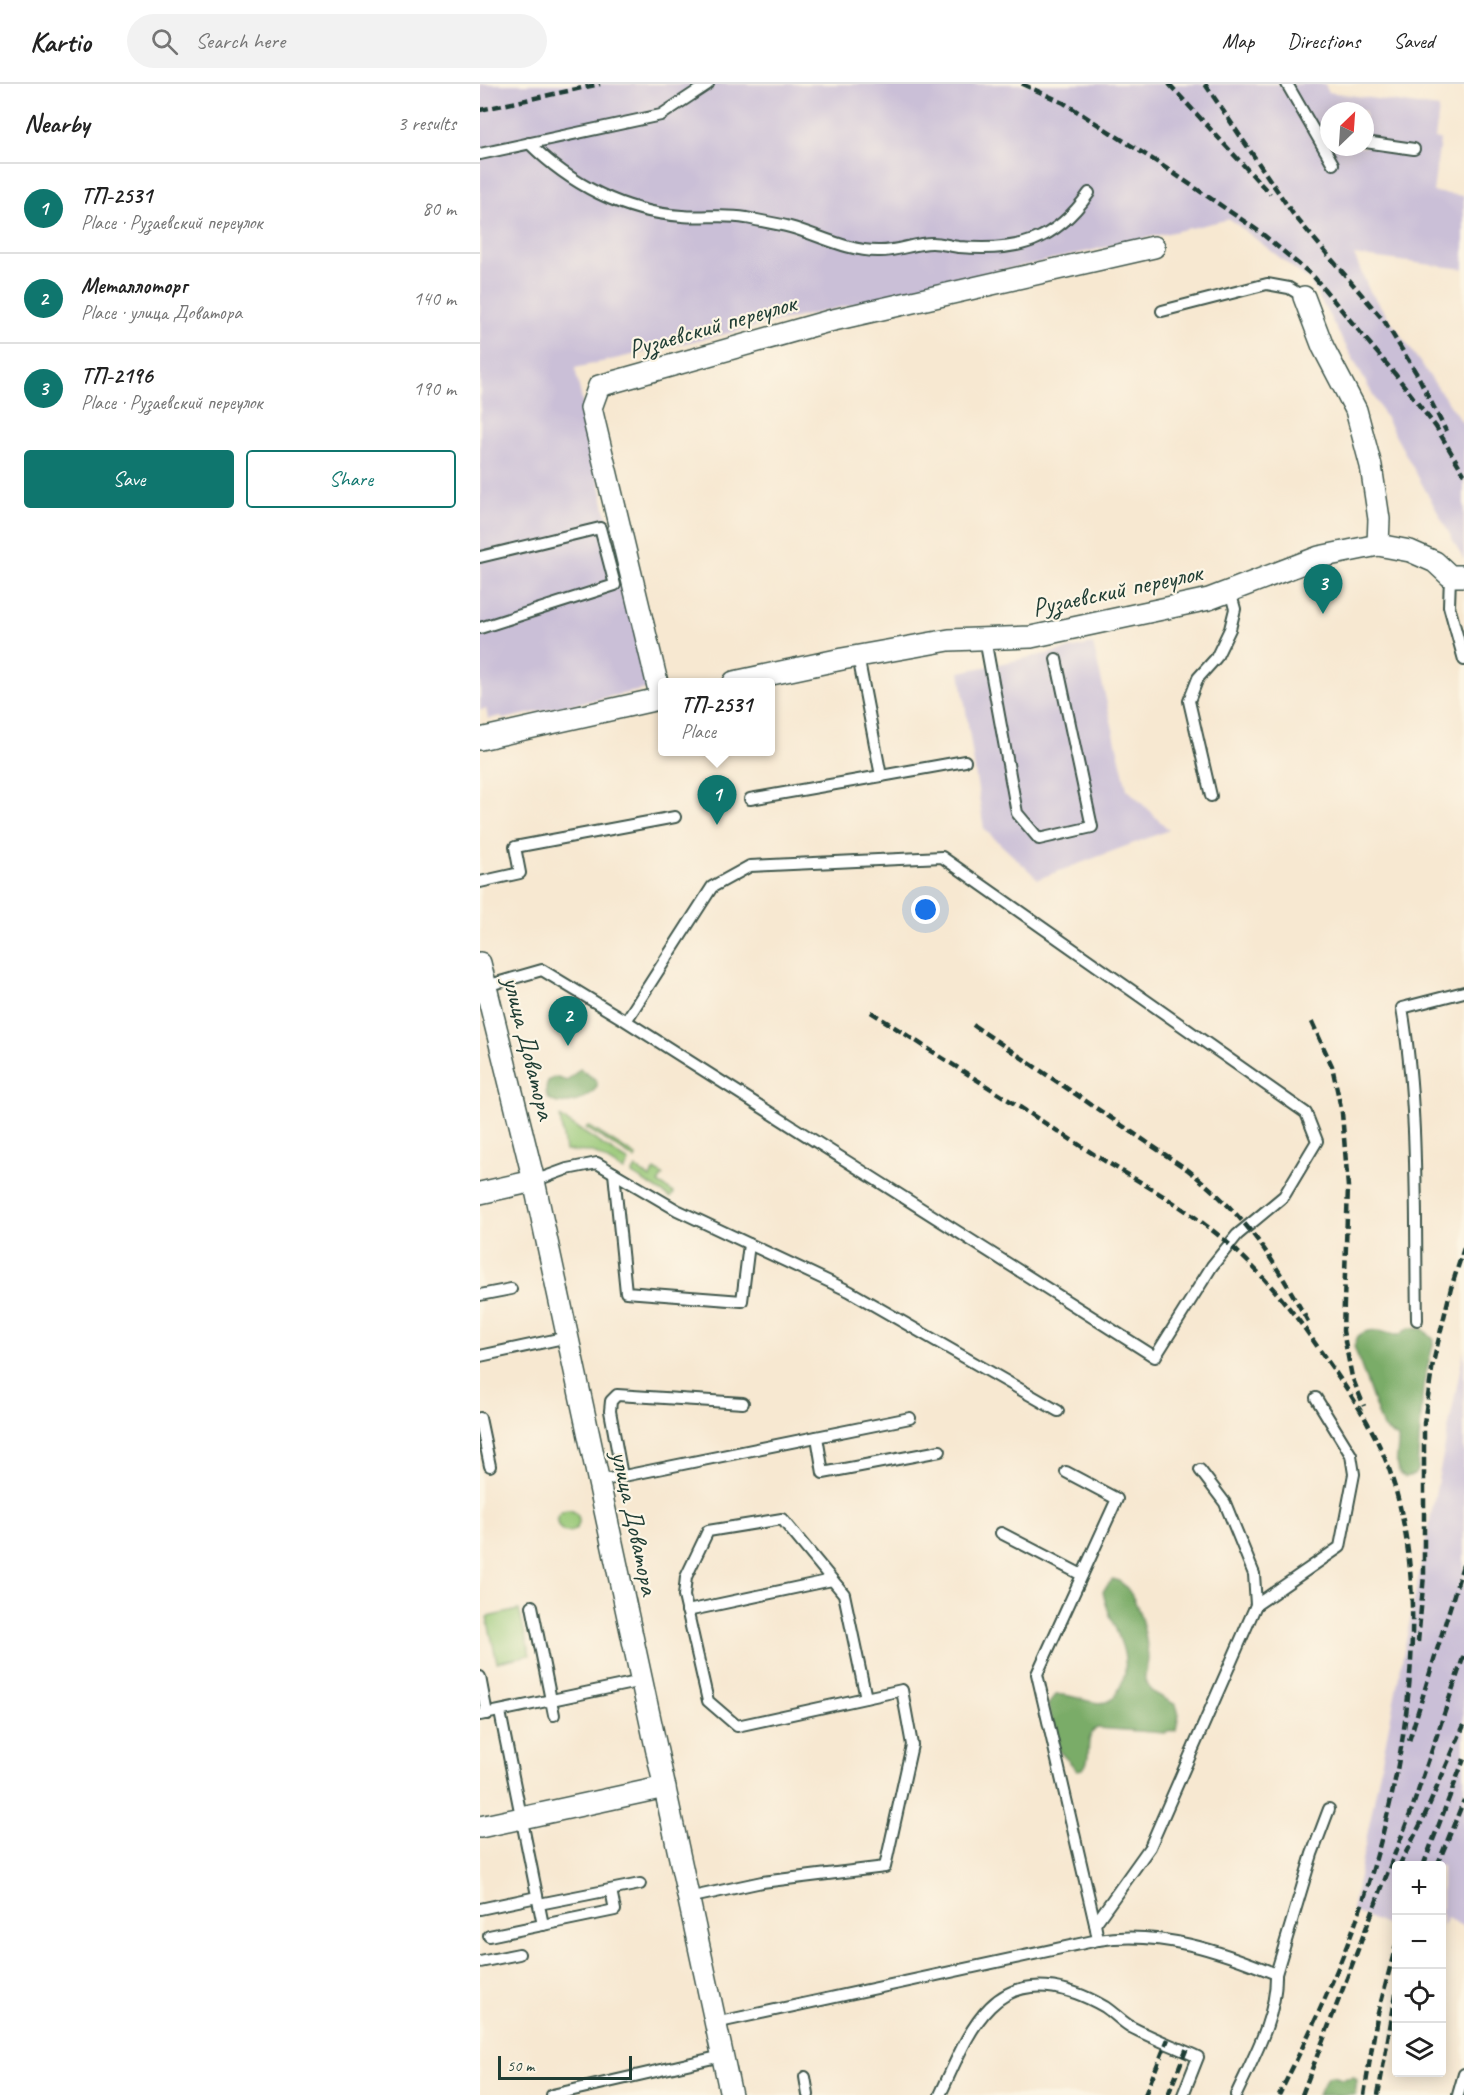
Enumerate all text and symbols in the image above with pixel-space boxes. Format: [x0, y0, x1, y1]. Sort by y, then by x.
search box [127, 14, 547, 68]
text: Kartio [30, 24, 91, 59]
icon: search [148, 25, 181, 58]
text: Search here [196, 27, 285, 55]
text: Map [1222, 28, 1254, 54]
text: Directions [1287, 28, 1360, 54]
text: Saved [1393, 28, 1434, 54]
north arrow [1320, 102, 1374, 156]
text: Nearby [24, 107, 89, 140]
text: 3 results [397, 111, 456, 136]
text: ТП-2531 [81, 182, 152, 210]
text: 1 [39, 196, 48, 221]
text: 80 m [422, 196, 456, 221]
text: Place · Рузаевский переулок [81, 210, 262, 235]
text: Металлоторг [81, 272, 187, 300]
text: 2 [39, 286, 48, 311]
text: 140 m [413, 286, 456, 311]
street label: Рузаевский переулок [624, 286, 802, 367]
text: Place · улица Доватора [81, 300, 242, 325]
text: ТП-2196 [81, 362, 153, 390]
text: 3 [39, 376, 48, 401]
text: 190 m [413, 376, 456, 401]
text: Place · Рузаевский переулок [81, 390, 262, 415]
button: Save [24, 450, 234, 508]
button: Share [246, 450, 456, 508]
street label: Рузаевский переулок [1029, 555, 1207, 625]
pin: 3 [1304, 564, 1342, 614]
popup [658, 678, 775, 756]
text: ТП-2531 [681, 691, 752, 719]
text: Place [681, 719, 716, 744]
pin: 1 [698, 776, 736, 825]
your location [911, 895, 940, 924]
street label: улица Доватора [495, 971, 563, 1124]
pin: 2 [548, 996, 587, 1046]
street label: улица Доватора [603, 1446, 667, 1600]
map controls [1392, 1861, 1446, 2077]
button: + [1392, 1861, 1446, 1915]
button: − [1392, 1915, 1446, 1969]
button: locate [1392, 1969, 1446, 2023]
button: layers [1392, 2023, 1446, 2077]
scale bar [498, 2053, 632, 2080]
text: 50 m [507, 2056, 534, 2076]

